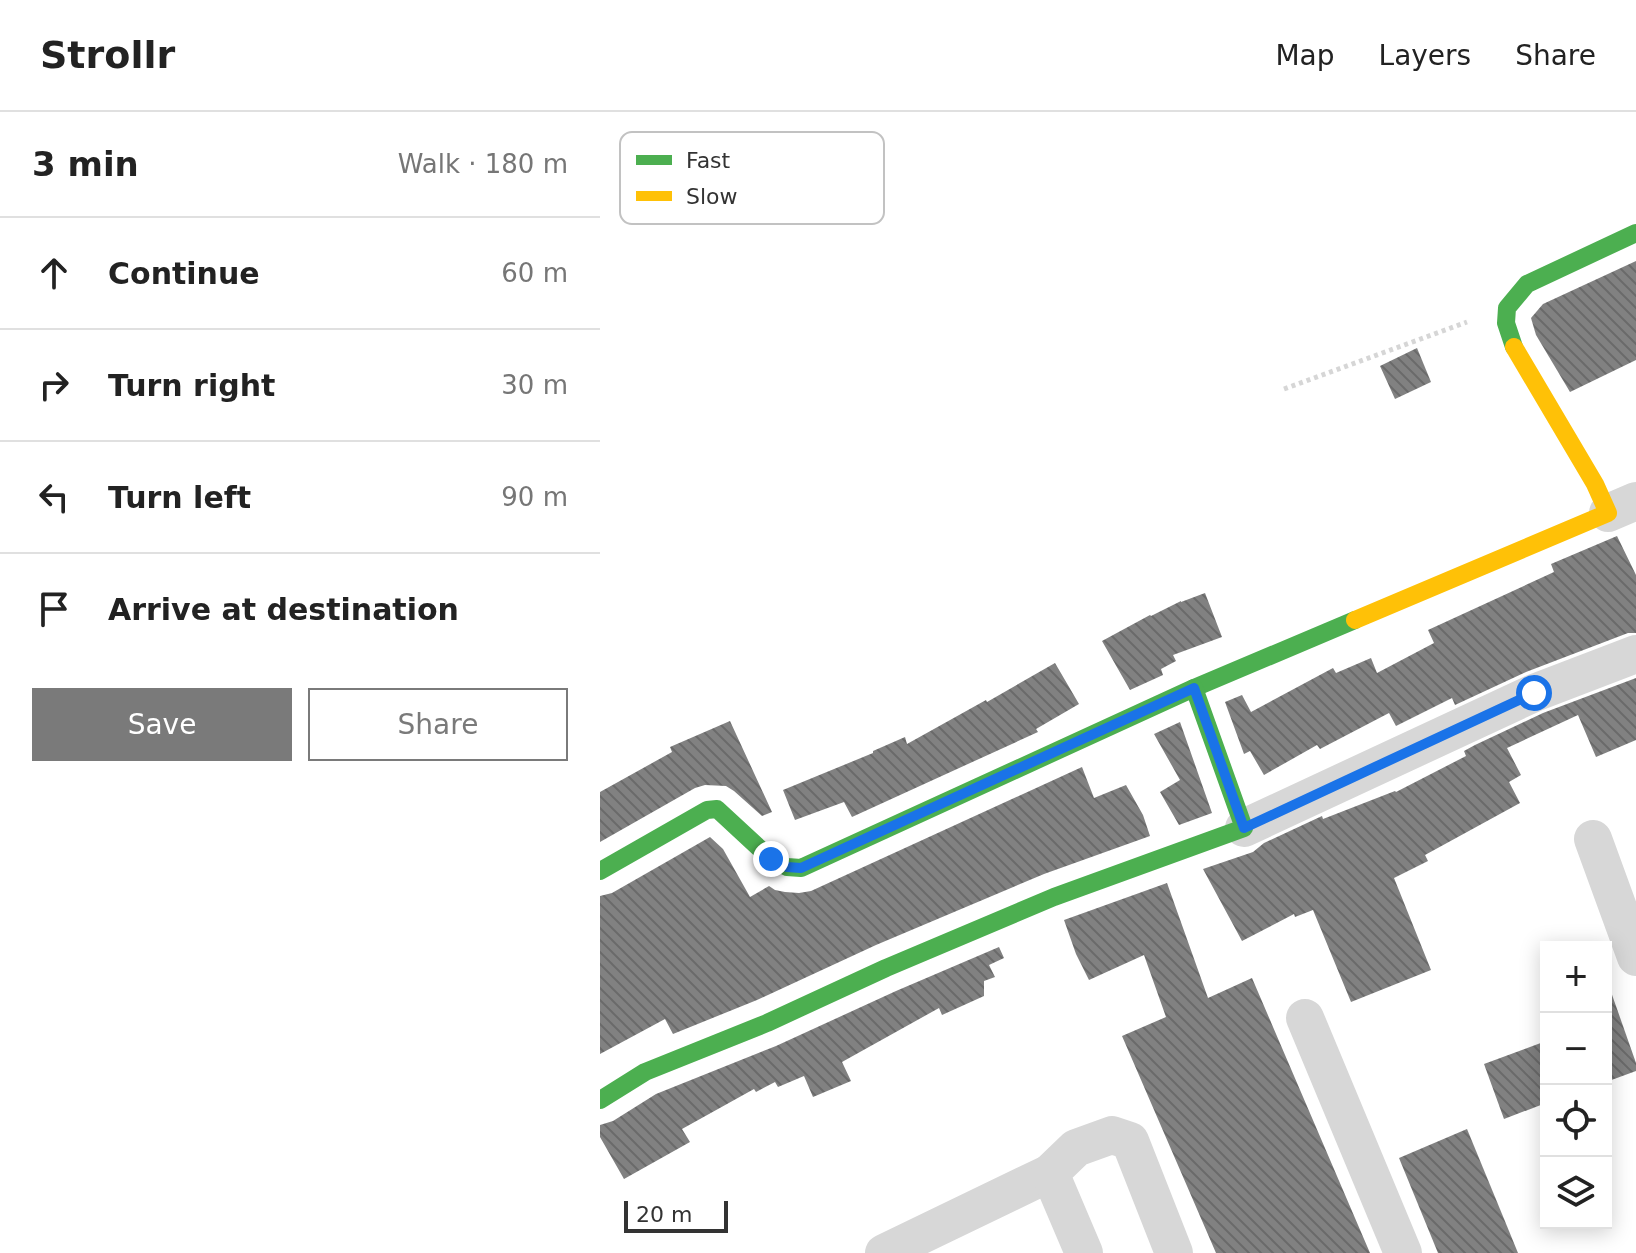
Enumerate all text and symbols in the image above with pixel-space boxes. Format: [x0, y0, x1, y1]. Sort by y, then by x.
text: Strollr [40, 33, 175, 77]
text: Map [1275, 39, 1335, 72]
text: Layers [1379, 39, 1471, 72]
text: Share [1515, 39, 1596, 72]
legend [620, 132, 884, 224]
text: 3 min [32, 144, 139, 184]
text: Fast [686, 148, 731, 173]
text: Walk · 180 m [398, 149, 568, 179]
text: Slow [686, 184, 738, 209]
icon: ahead [32, 251, 76, 295]
text: Continue [108, 256, 260, 291]
text: 60 m [501, 258, 568, 288]
icon: right [32, 363, 76, 407]
text: Turn right [108, 368, 275, 403]
text: 30 m [501, 370, 568, 400]
icon: left [32, 475, 76, 519]
text: Turn left [108, 480, 251, 515]
text: 90 m [501, 482, 568, 512]
icon: arrive [32, 587, 76, 631]
text: Arrive at destination [108, 592, 459, 627]
route start [1516, 675, 1552, 711]
button: Save [32, 688, 292, 761]
button: Share [308, 688, 568, 761]
route end [753, 841, 789, 877]
map controls [1540, 941, 1612, 1229]
button: + [1540, 941, 1612, 1013]
button: − [1540, 1013, 1612, 1085]
button: locate [1540, 1085, 1612, 1157]
button: layers [1540, 1157, 1612, 1229]
scale bar [624, 1197, 728, 1233]
text: 20 m [636, 1202, 692, 1227]

